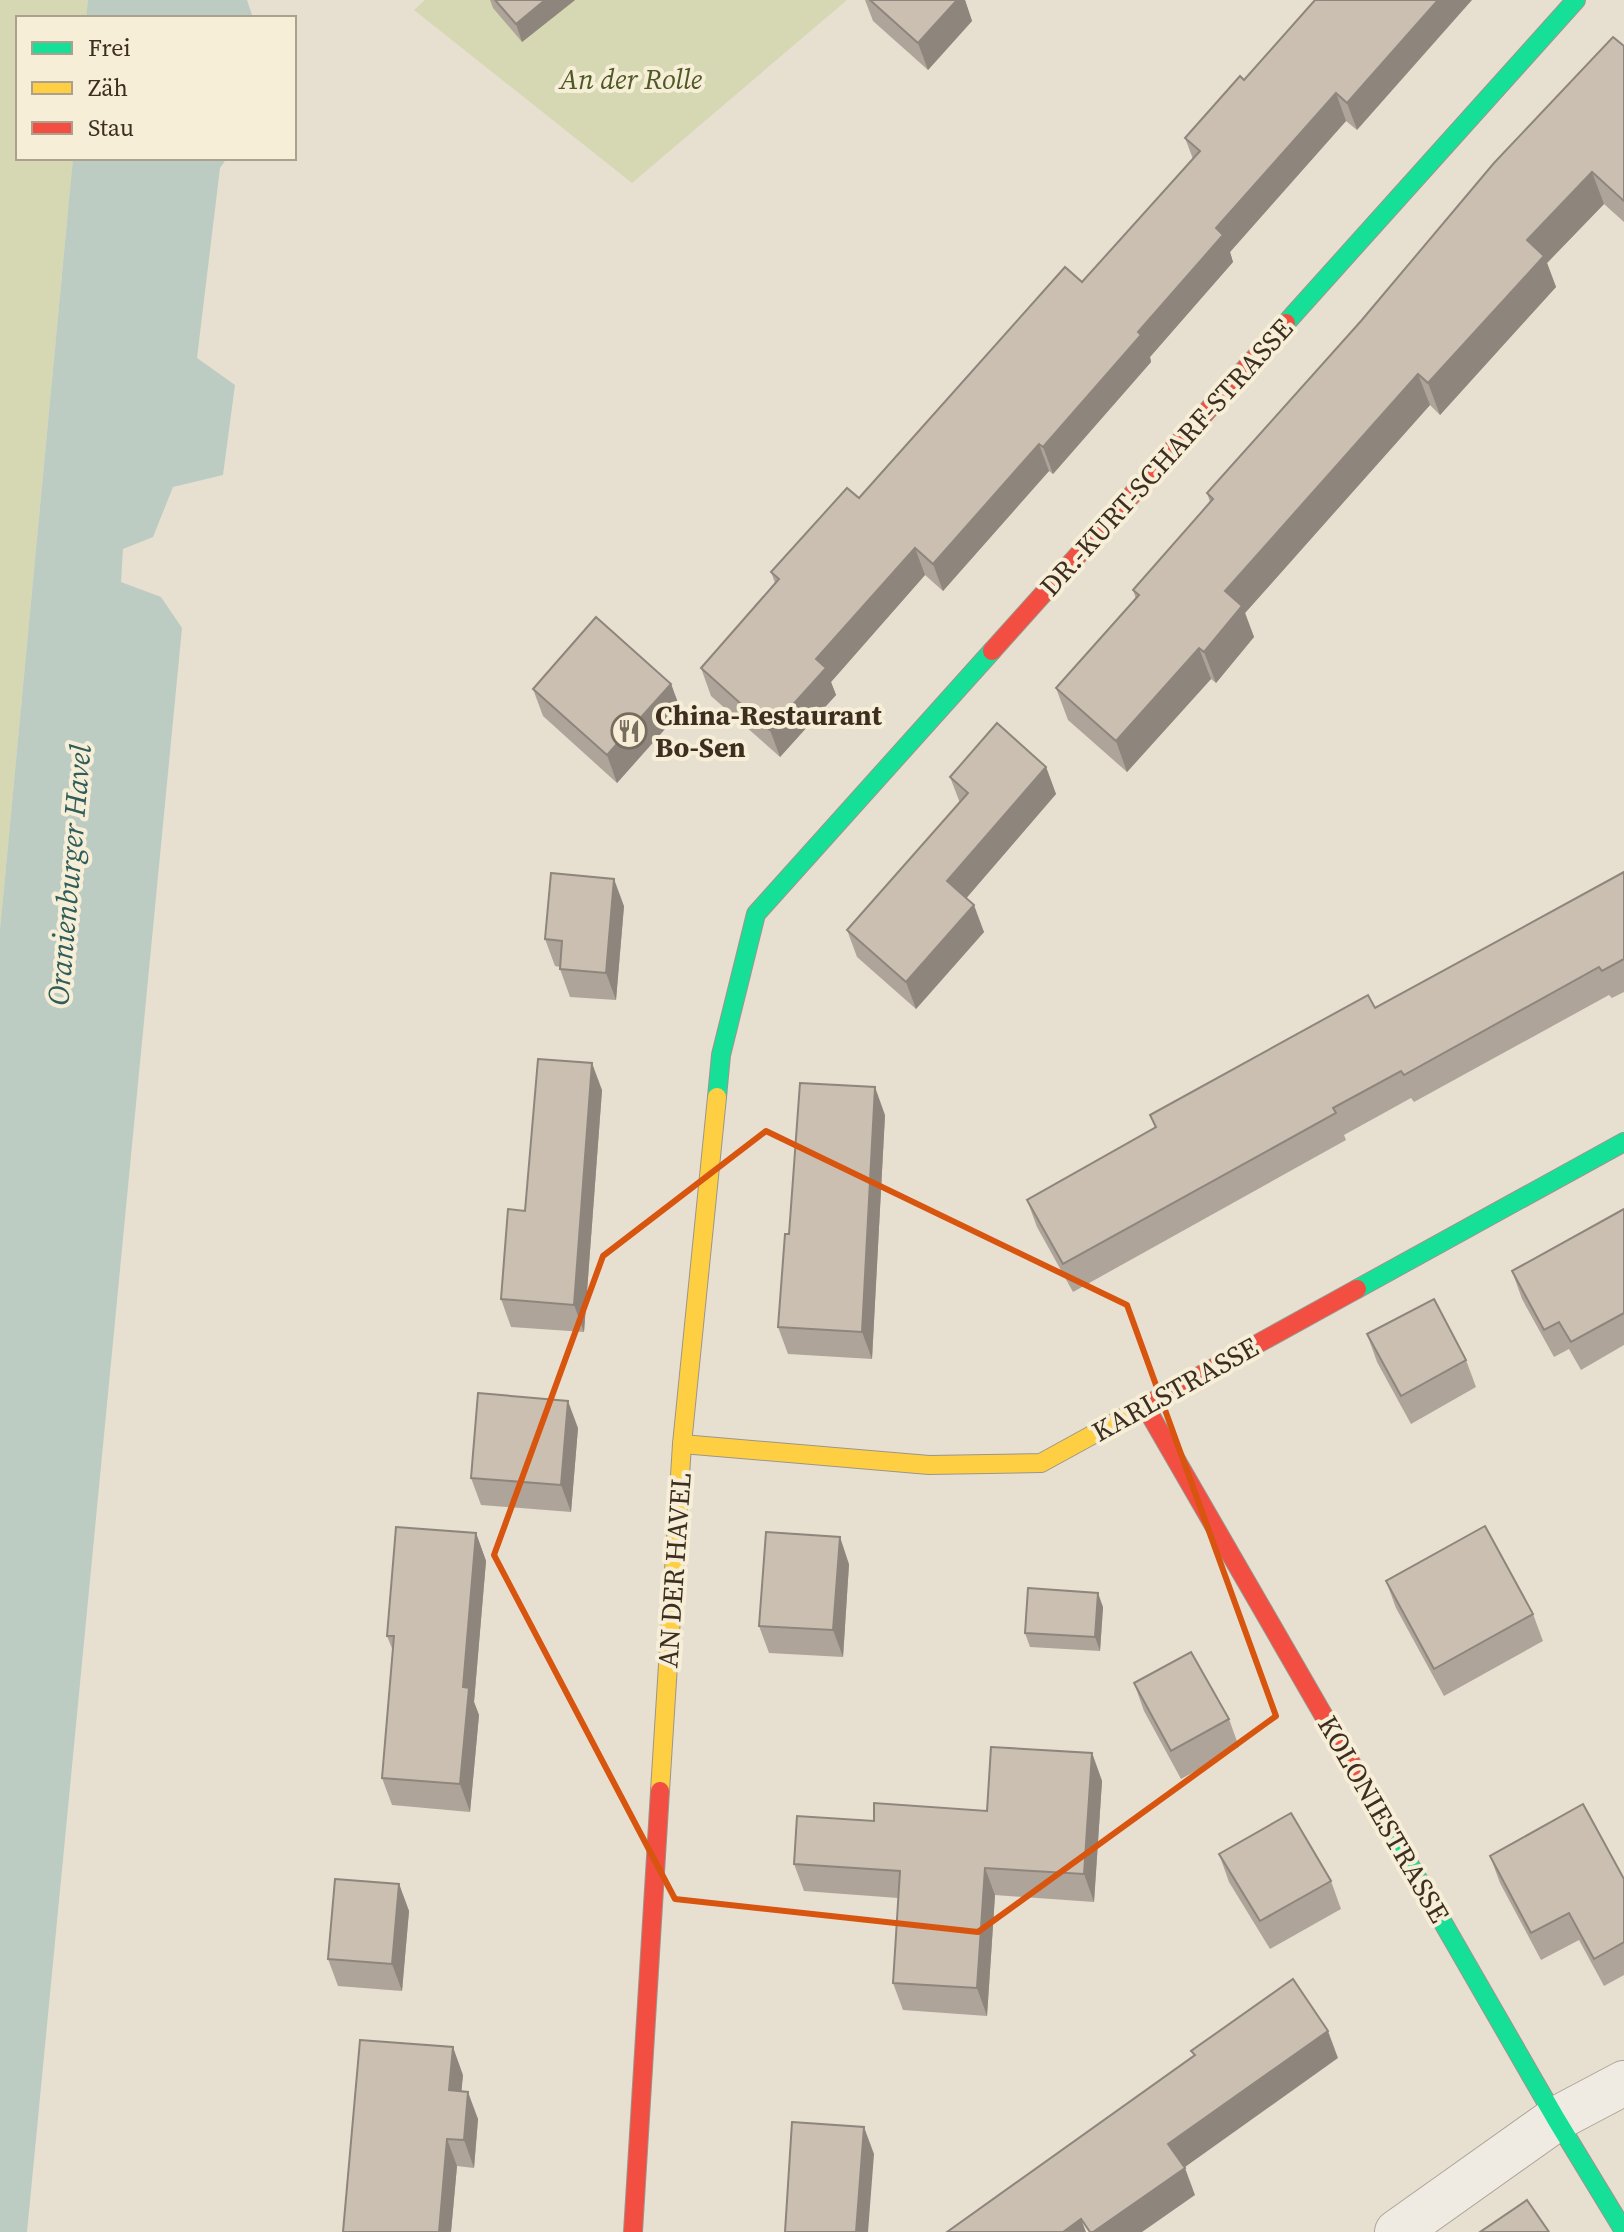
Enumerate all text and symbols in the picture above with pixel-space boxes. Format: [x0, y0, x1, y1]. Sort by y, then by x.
legend [16, 16, 296, 160]
text: Frei [88, 31, 131, 64]
park label: An der Rolle [558, 60, 703, 98]
text: Zäh [88, 71, 128, 104]
text: Stau [88, 111, 134, 144]
street label: DR.-KURT-SCHARF-STRASSE [1031, 310, 1301, 604]
place label: China-Restaurant Bo-Sen [655, 696, 883, 766]
restaurant icon: China-Restaurant Bo-Sen [610, 712, 648, 750]
water label: Oranienburger Havel [37, 742, 101, 1007]
street label: KARLSTRASSE [1085, 1328, 1265, 1450]
street label: AN DER HAVEL [648, 1471, 700, 1669]
street label: KOLONIESTRASSE [1309, 1709, 1459, 1929]

